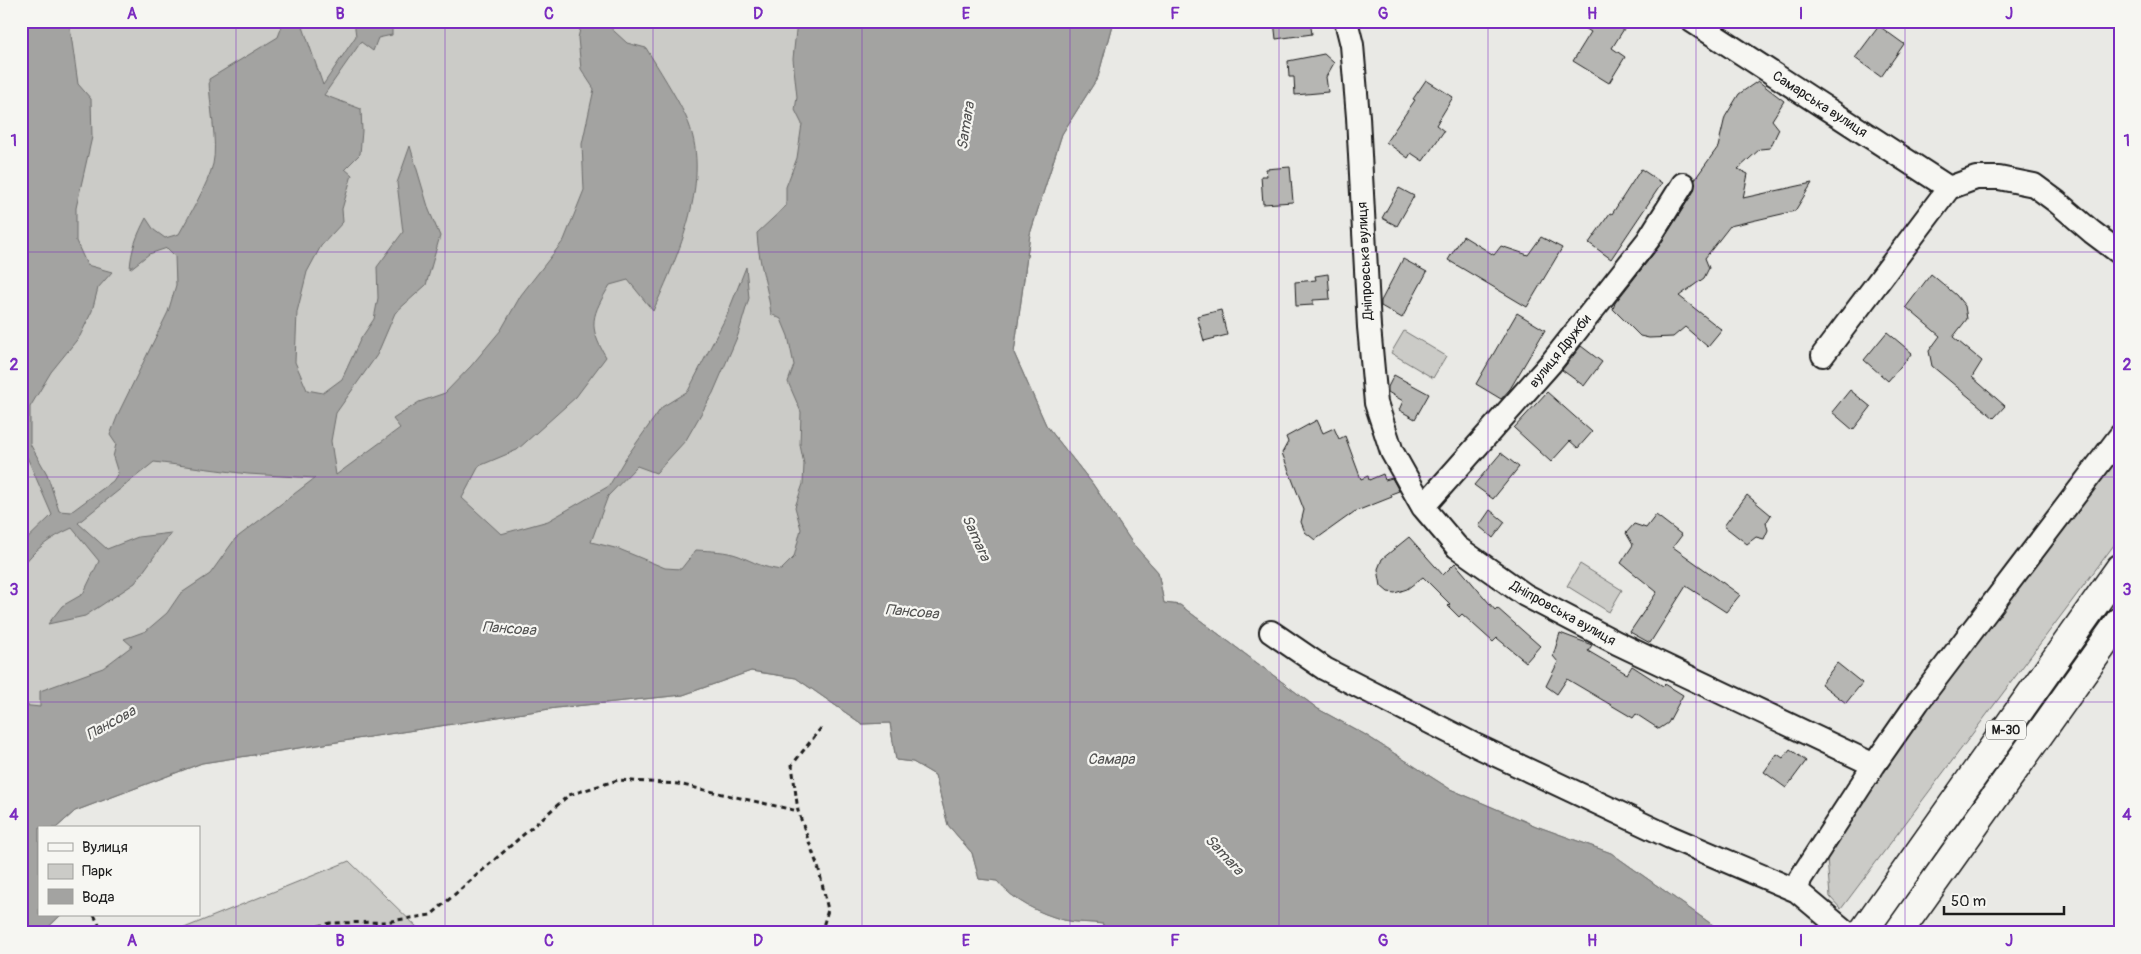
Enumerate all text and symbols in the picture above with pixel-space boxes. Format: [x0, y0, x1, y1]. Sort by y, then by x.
text: A [127, 4, 138, 24]
text: B [335, 4, 345, 24]
text: C [544, 4, 554, 24]
text: D [753, 4, 763, 24]
text: E [962, 4, 971, 24]
text: F [1170, 4, 1180, 24]
text: G [1378, 4, 1389, 24]
text: H [1587, 4, 1597, 24]
text: I [1799, 4, 1803, 24]
text: J [2005, 4, 2013, 24]
street label: Самарська вулиця [1769, 67, 1871, 141]
water label: Samara [953, 100, 979, 151]
text: 1 [11, 131, 17, 151]
text: 1 [2124, 131, 2130, 151]
street label: Дніпровська вулиця [1353, 202, 1377, 321]
street label: вулиця Дружби [1525, 311, 1595, 391]
text: 2 [10, 355, 19, 375]
text: 2 [2123, 355, 2132, 375]
water label: Samara [957, 512, 995, 565]
street label: Дніпровська вулиця [1506, 576, 1619, 649]
text: 3 [10, 580, 19, 600]
text: 3 [2123, 580, 2132, 600]
water label: Пансова [885, 600, 940, 624]
water label: Пансова [482, 618, 537, 640]
water label: Пансова [83, 701, 140, 744]
road number: М-30 [1986, 720, 2026, 740]
water label: Самара [1087, 750, 1136, 769]
text: 4 [9, 805, 19, 825]
text: 4 [2122, 805, 2132, 825]
legend [38, 826, 200, 916]
water label: Samara [1201, 831, 1248, 880]
text: Вулиця [82, 838, 128, 857]
text: Парк [82, 862, 113, 881]
scale bar [1944, 884, 2064, 916]
text: Вода [82, 888, 115, 907]
text: 50 m [1951, 892, 1986, 911]
text: A [127, 931, 138, 951]
text: B [335, 931, 345, 951]
text: C [544, 931, 554, 951]
text: D [753, 931, 763, 951]
text: E [962, 931, 971, 951]
text: F [1170, 931, 1180, 951]
text: G [1378, 931, 1389, 951]
text: H [1587, 931, 1597, 951]
text: I [1799, 931, 1803, 951]
text: J [2005, 931, 2013, 951]

